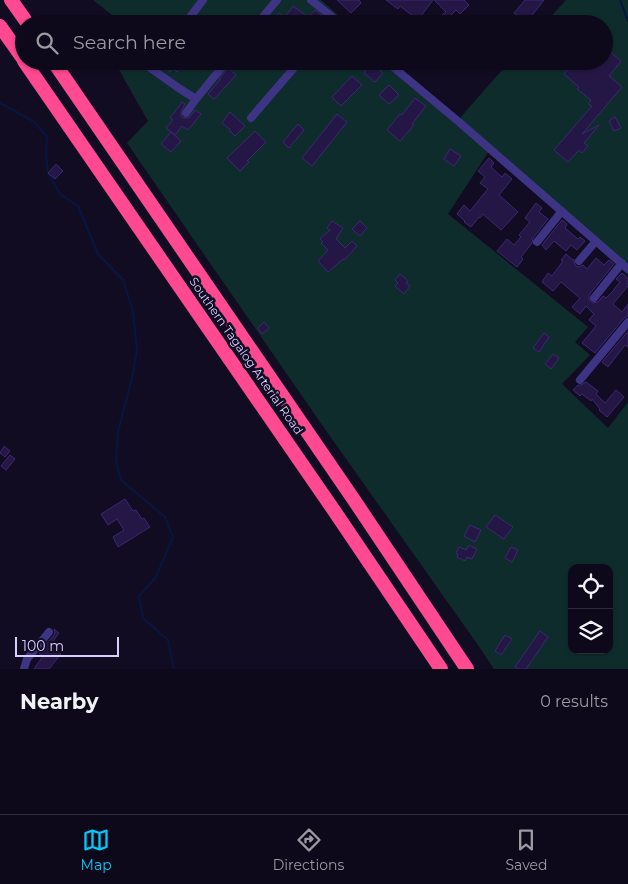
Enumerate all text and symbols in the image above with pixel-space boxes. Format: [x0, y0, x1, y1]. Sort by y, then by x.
search box [15, 15, 613, 70]
icon: search [33, 29, 61, 57]
text: Search here [73, 31, 186, 54]
street label: Southern Tagalog Arterial Road [186, 274, 307, 437]
map controls [568, 564, 613, 654]
button: locate [568, 564, 613, 609]
button: layers [568, 609, 613, 654]
scale bar [15, 634, 119, 657]
text: 100 m [22, 637, 64, 655]
text: Nearby [20, 689, 99, 714]
text: 0 results [540, 692, 608, 711]
tab: Map [81, 826, 112, 874]
tab: Directions [273, 826, 344, 874]
tab: Saved [505, 826, 547, 874]

